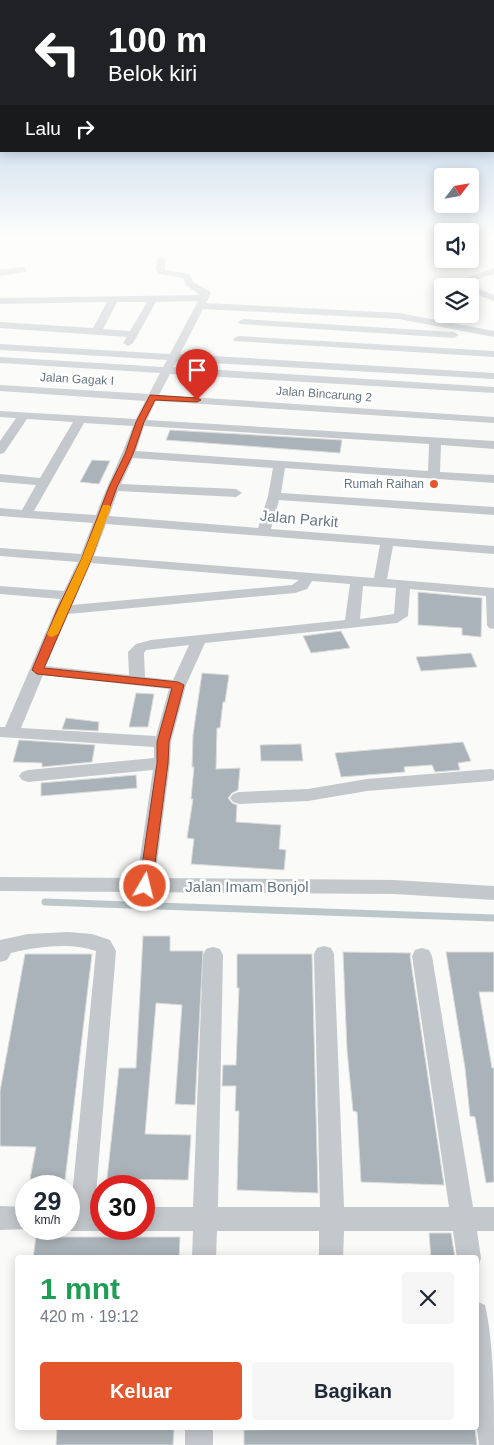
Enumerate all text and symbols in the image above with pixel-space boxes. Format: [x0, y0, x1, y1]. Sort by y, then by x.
icon: left [25, 20, 90, 85]
text: 100 m [108, 20, 207, 59]
text: Belok kiri [108, 61, 197, 86]
icon: right [71, 115, 99, 143]
text: Lalu [25, 118, 61, 139]
north arrow [434, 168, 479, 212]
map controls [434, 168, 479, 323]
button: sound [434, 223, 479, 268]
button: layers [434, 278, 479, 323]
pin [176, 349, 218, 400]
icon: arrive [183, 356, 211, 384]
street label: Jalan Gagak I [40, 370, 114, 388]
street label: Jalan Bincarung 2 [276, 384, 373, 404]
place label: Rumah Raihan [344, 477, 424, 491]
marker: Rumah Raihan [428, 478, 440, 490]
street label: Jalan Parkit [259, 507, 340, 530]
position arrow [118, 859, 170, 911]
street label: Jalan Imam Bonjol [185, 878, 309, 895]
speed limit sign: 30 [90, 1175, 155, 1240]
text: 29 [34, 1187, 61, 1215]
text: km/h [34, 1213, 61, 1227]
text: 1 mnt [40, 1272, 120, 1305]
button: close [402, 1272, 454, 1324]
text: 420 m · 19:12 [40, 1308, 139, 1325]
button: Keluar [40, 1362, 242, 1420]
button: Bagikan [252, 1362, 454, 1420]

